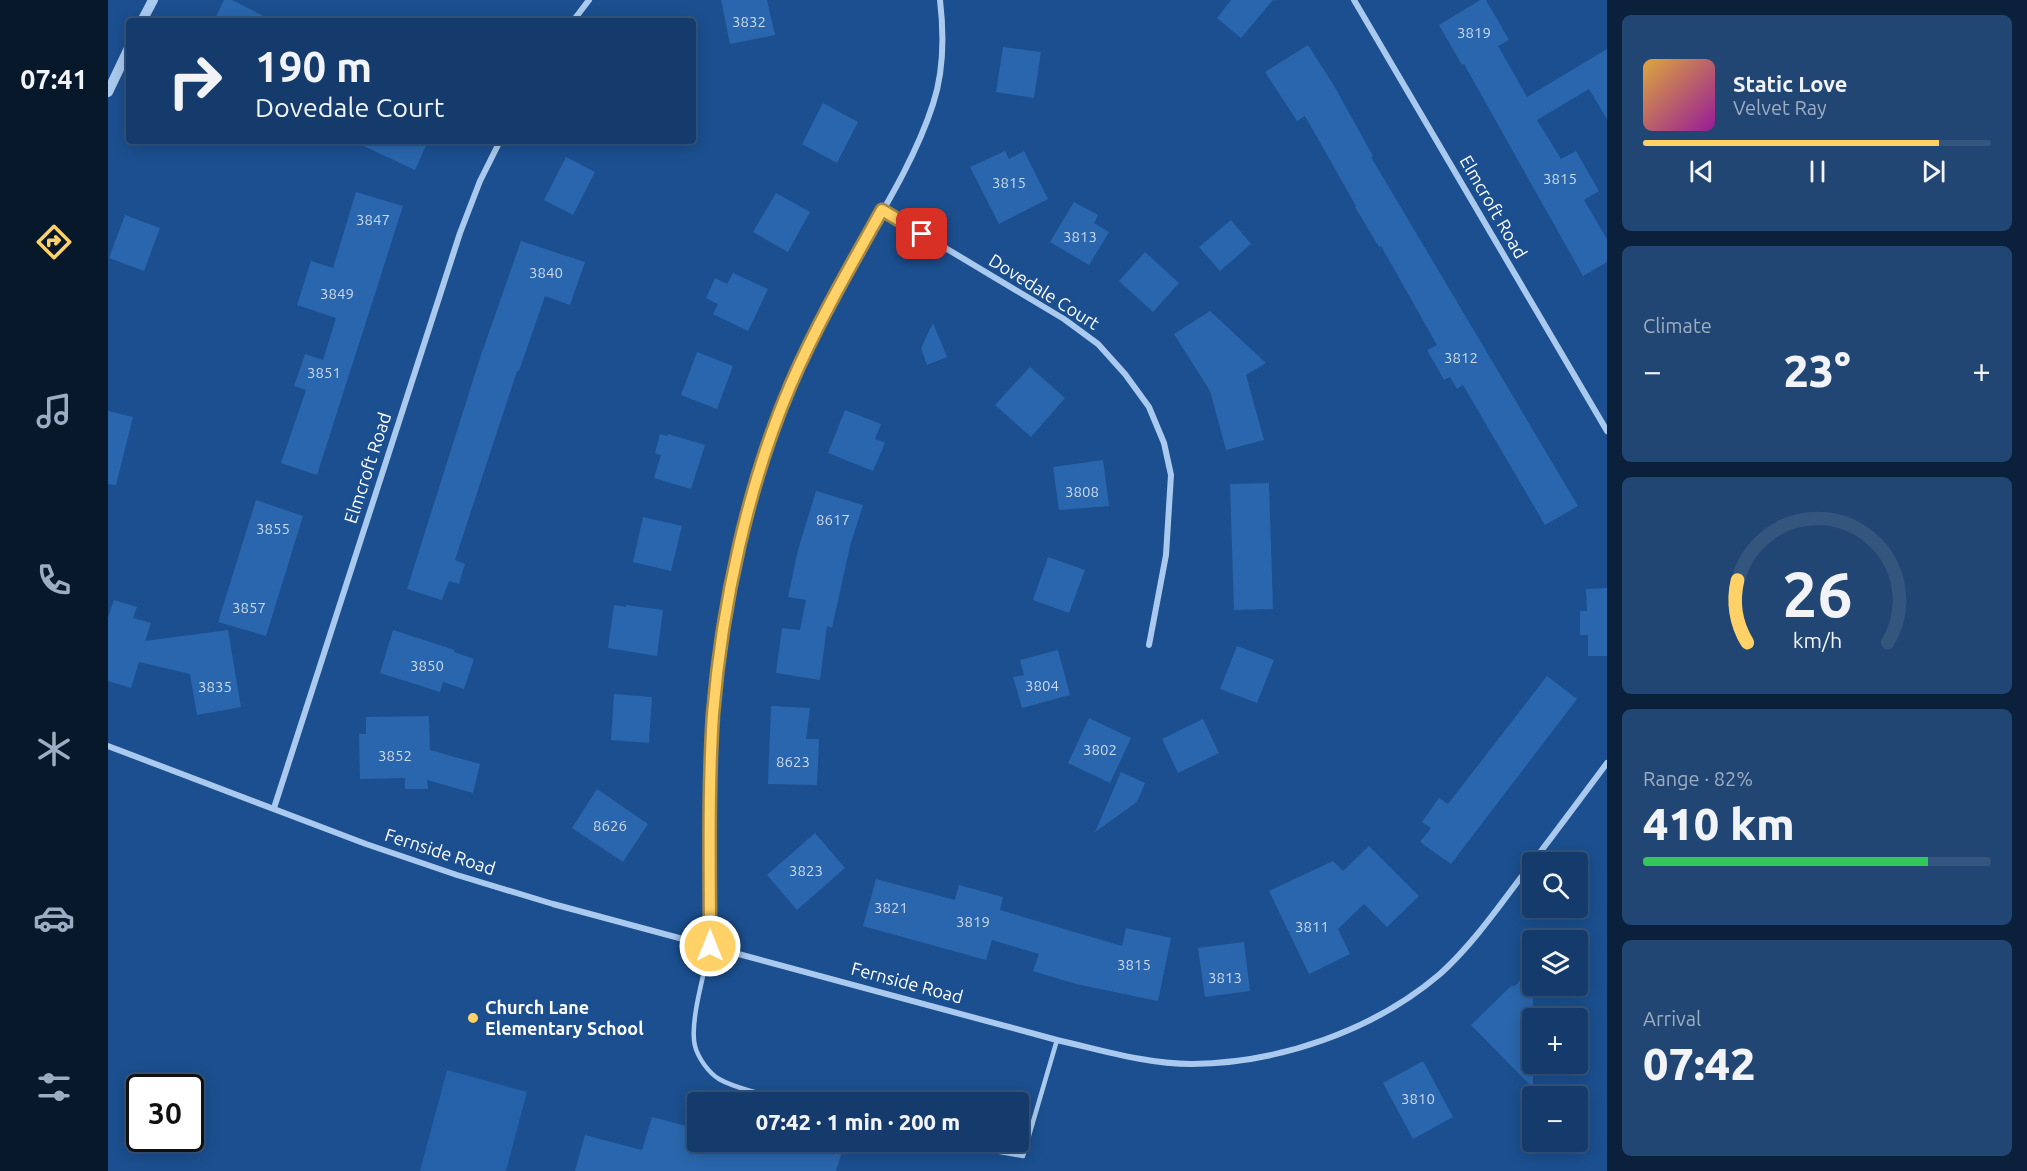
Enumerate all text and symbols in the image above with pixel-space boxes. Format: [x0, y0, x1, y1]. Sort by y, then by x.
house number: 3832 [732, 13, 766, 30]
house number: 3819 [1457, 24, 1491, 41]
icon: right [156, 42, 234, 120]
text: 190 m [255, 43, 372, 90]
text: 07:41 [20, 64, 88, 94]
text: Static Love [1733, 71, 1848, 96]
text: Dovedale Court [255, 92, 444, 122]
text: Velvet Ray [1733, 96, 1827, 119]
street label: Elmcroft Road [1456, 151, 1531, 262]
icon: previous [1685, 155, 1718, 188]
icon: pause [1801, 155, 1834, 188]
icon: next [1917, 155, 1950, 188]
house number: 3815 [1543, 170, 1577, 187]
house number: 3815 [992, 174, 1026, 191]
pin [896, 208, 947, 259]
house number: 3847 [356, 211, 390, 228]
icon: arrive [905, 217, 938, 250]
icon: directions [33, 221, 75, 263]
house number: 3813 [1063, 228, 1097, 245]
street label: Dovedale Court [986, 249, 1103, 333]
house number: 3840 [529, 264, 563, 281]
house number: 3849 [320, 285, 354, 302]
text: Climate [1643, 314, 1712, 337]
text: 23° [1783, 345, 1851, 396]
house number: 3812 [1444, 349, 1478, 366]
text: − [1643, 352, 1662, 389]
text: + [1972, 352, 1991, 389]
house number: 3851 [307, 364, 341, 381]
icon: music [33, 390, 75, 432]
street label: Elmcroft Road [340, 410, 394, 526]
house number: 3808 [1065, 483, 1099, 500]
house number: 8617 [816, 511, 850, 528]
house number: 3855 [256, 520, 290, 537]
icon: phone [33, 559, 75, 601]
text: 26 [1782, 559, 1852, 629]
house number: 3857 [232, 599, 266, 616]
text: km/h [1792, 628, 1842, 652]
house number: 3850 [410, 657, 444, 674]
house number: 3804 [1025, 677, 1059, 694]
house number: 3835 [198, 678, 232, 695]
icon: climate [33, 728, 75, 770]
house number: 3802 [1083, 741, 1117, 758]
house number: 3852 [378, 747, 412, 764]
house number: 8623 [776, 753, 810, 770]
text: Range · 82% [1643, 767, 1753, 790]
text: 410 km [1643, 798, 1795, 849]
house number: 8626 [593, 817, 627, 834]
street label: Fernside Road [383, 824, 498, 878]
map controls [1522, 852, 1588, 1152]
button: search [1522, 852, 1588, 918]
house number: 3823 [789, 862, 823, 879]
icon: car [33, 897, 75, 939]
house number: 3821 [874, 899, 908, 916]
house number: 3819 [956, 913, 990, 930]
position arrow [678, 914, 742, 978]
house number: 3811 [1295, 918, 1329, 935]
button: layers [1522, 930, 1588, 996]
house number: 3815 [1117, 956, 1151, 973]
street label: Fernside Road [849, 958, 965, 1007]
house number: 3813 [1208, 969, 1242, 986]
place label: Church Lane Elementary School [485, 997, 644, 1038]
text: Arrival [1643, 1007, 1701, 1030]
button: + [1522, 1008, 1588, 1074]
marker: Church Lane Elementary School [466, 1011, 480, 1025]
text: 07:42 [1643, 1038, 1756, 1089]
icon: filters [33, 1066, 75, 1108]
speed limit sign: 30 [126, 1074, 204, 1152]
button: − [1522, 1086, 1588, 1152]
house number: 3810 [1401, 1090, 1435, 1107]
text: 07:42 · 1 min · 200 m [756, 1109, 960, 1134]

